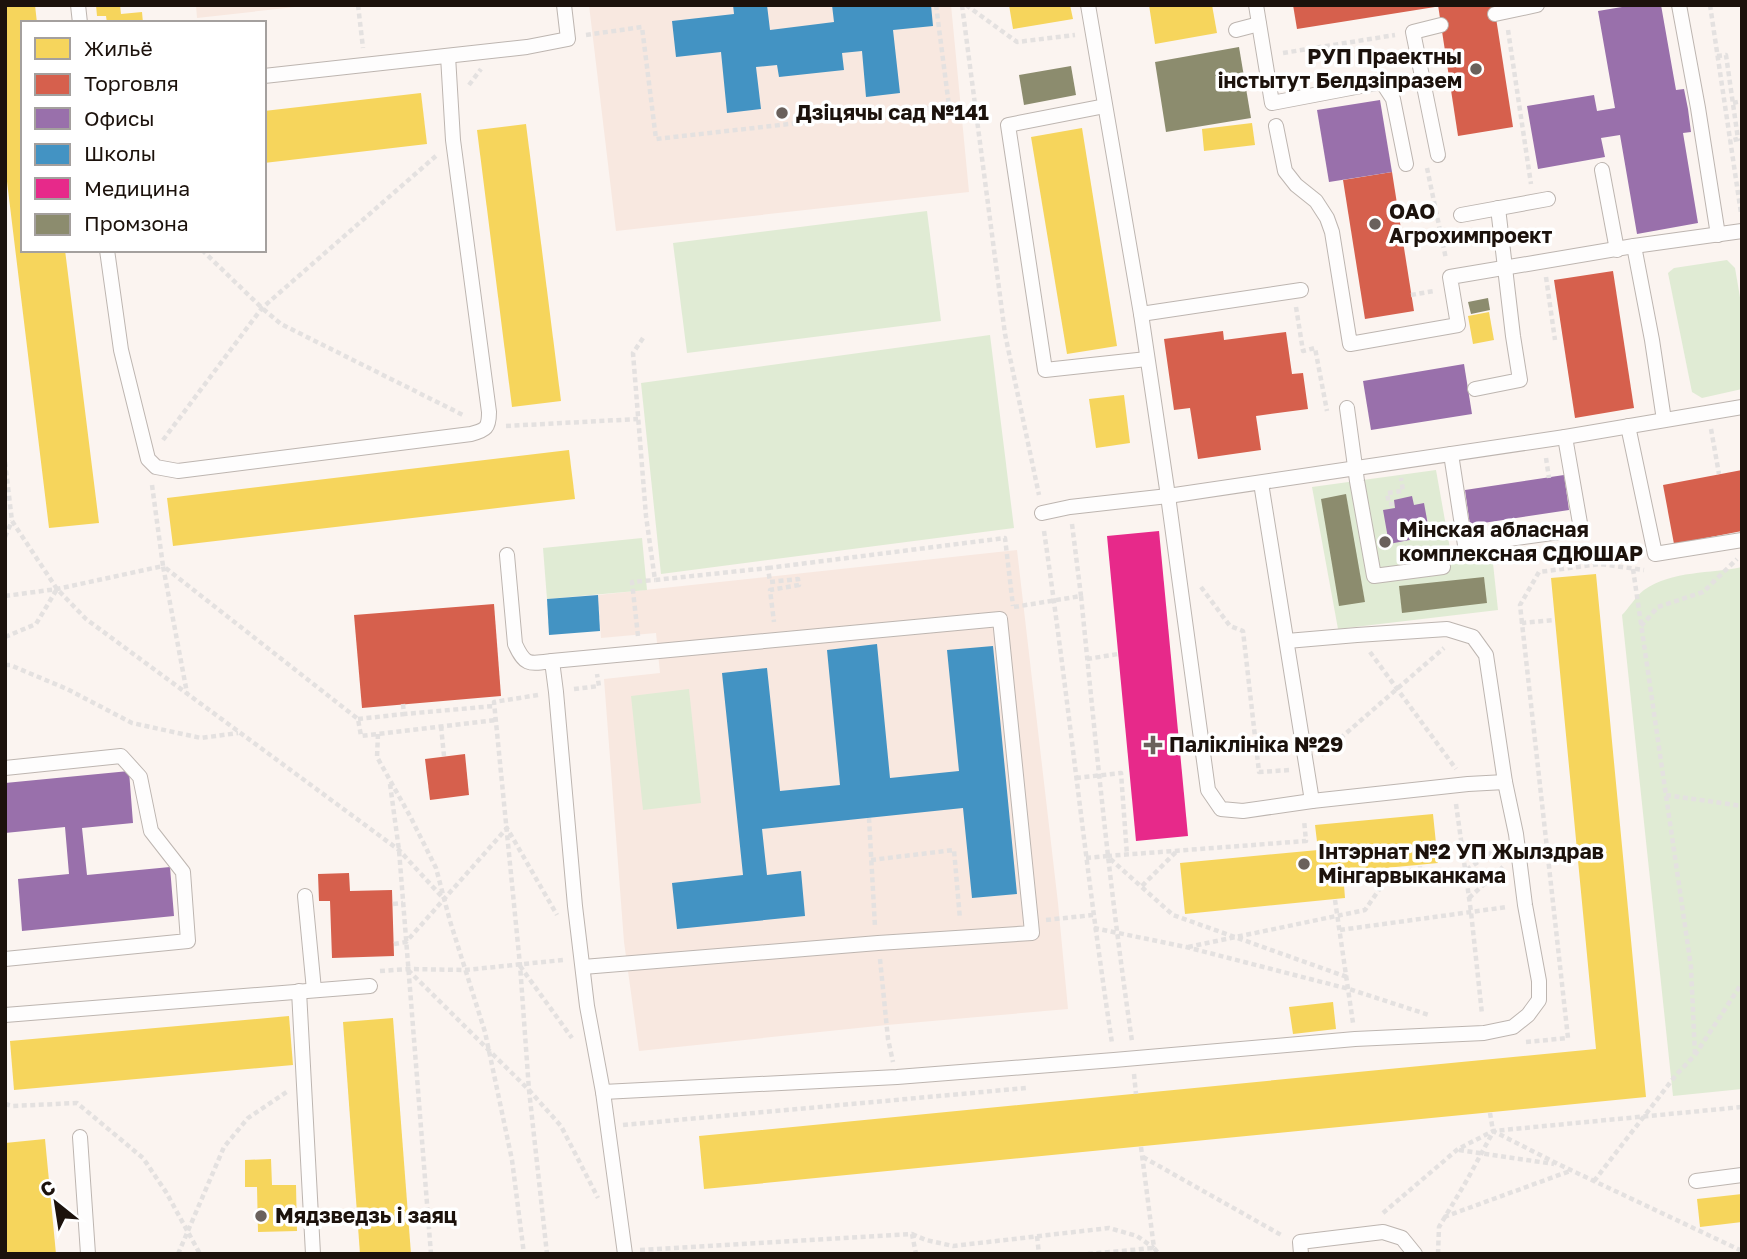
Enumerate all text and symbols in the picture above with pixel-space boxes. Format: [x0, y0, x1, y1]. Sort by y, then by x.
legend [21, 21, 266, 252]
text: Жильё [84, 35, 153, 61]
place label: РУП Праектны інстытут Белдзіпразем [1218, 43, 1462, 93]
marker: РУП Праектны інстытут Белдзіпразем [1468, 61, 1484, 77]
text: Торговля [84, 70, 179, 96]
place label: Дзіцячы сад №141 [796, 99, 989, 125]
text: Офисы [84, 105, 155, 131]
marker: Дзіцячы сад №141 [774, 105, 790, 121]
text: Школы [84, 140, 156, 166]
text: Медицина [84, 175, 190, 201]
place label: ОАО Агрохимпроект [1389, 198, 1552, 248]
text: Промзона [84, 210, 189, 236]
marker: ОАО Агрохимпроект [1367, 216, 1383, 232]
place label: Мінская абласная комплексная СДЮШАР [1399, 516, 1643, 566]
marker: Мінская абласная комплексная СДЮШАР [1377, 534, 1393, 550]
place label: Паліклініка №29 [1169, 731, 1343, 757]
marker: Паліклініка №29 [1143, 735, 1163, 755]
place label: Інтэрнат №2 УП Жылздрав Мінгарвыканкама [1318, 838, 1604, 888]
marker: Інтэрнат №2 УП Жылздрав Мінгарвыканкама [1296, 856, 1312, 872]
north arrow [21, 1168, 91, 1238]
text: С [36, 1175, 59, 1201]
place label: Мядзведзь і заяц [275, 1202, 457, 1228]
marker: Мядзведзь і заяц [253, 1208, 269, 1224]

